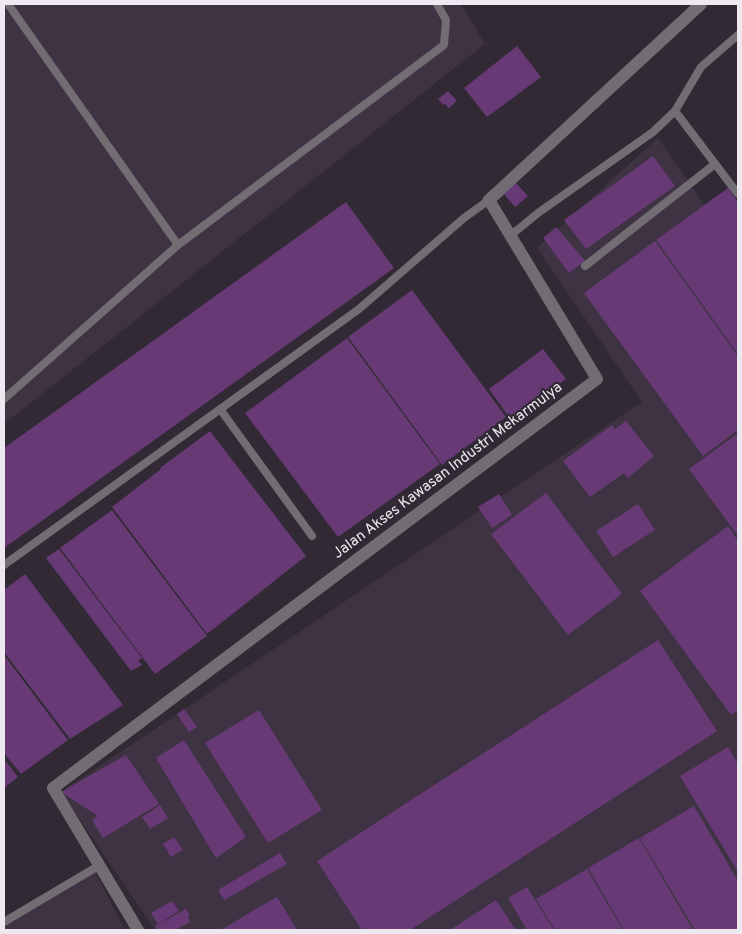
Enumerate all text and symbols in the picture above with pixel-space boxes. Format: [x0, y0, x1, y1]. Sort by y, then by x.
street label: Jalan Akses Kawasan Industri Mekarmulya [329, 378, 567, 564]

